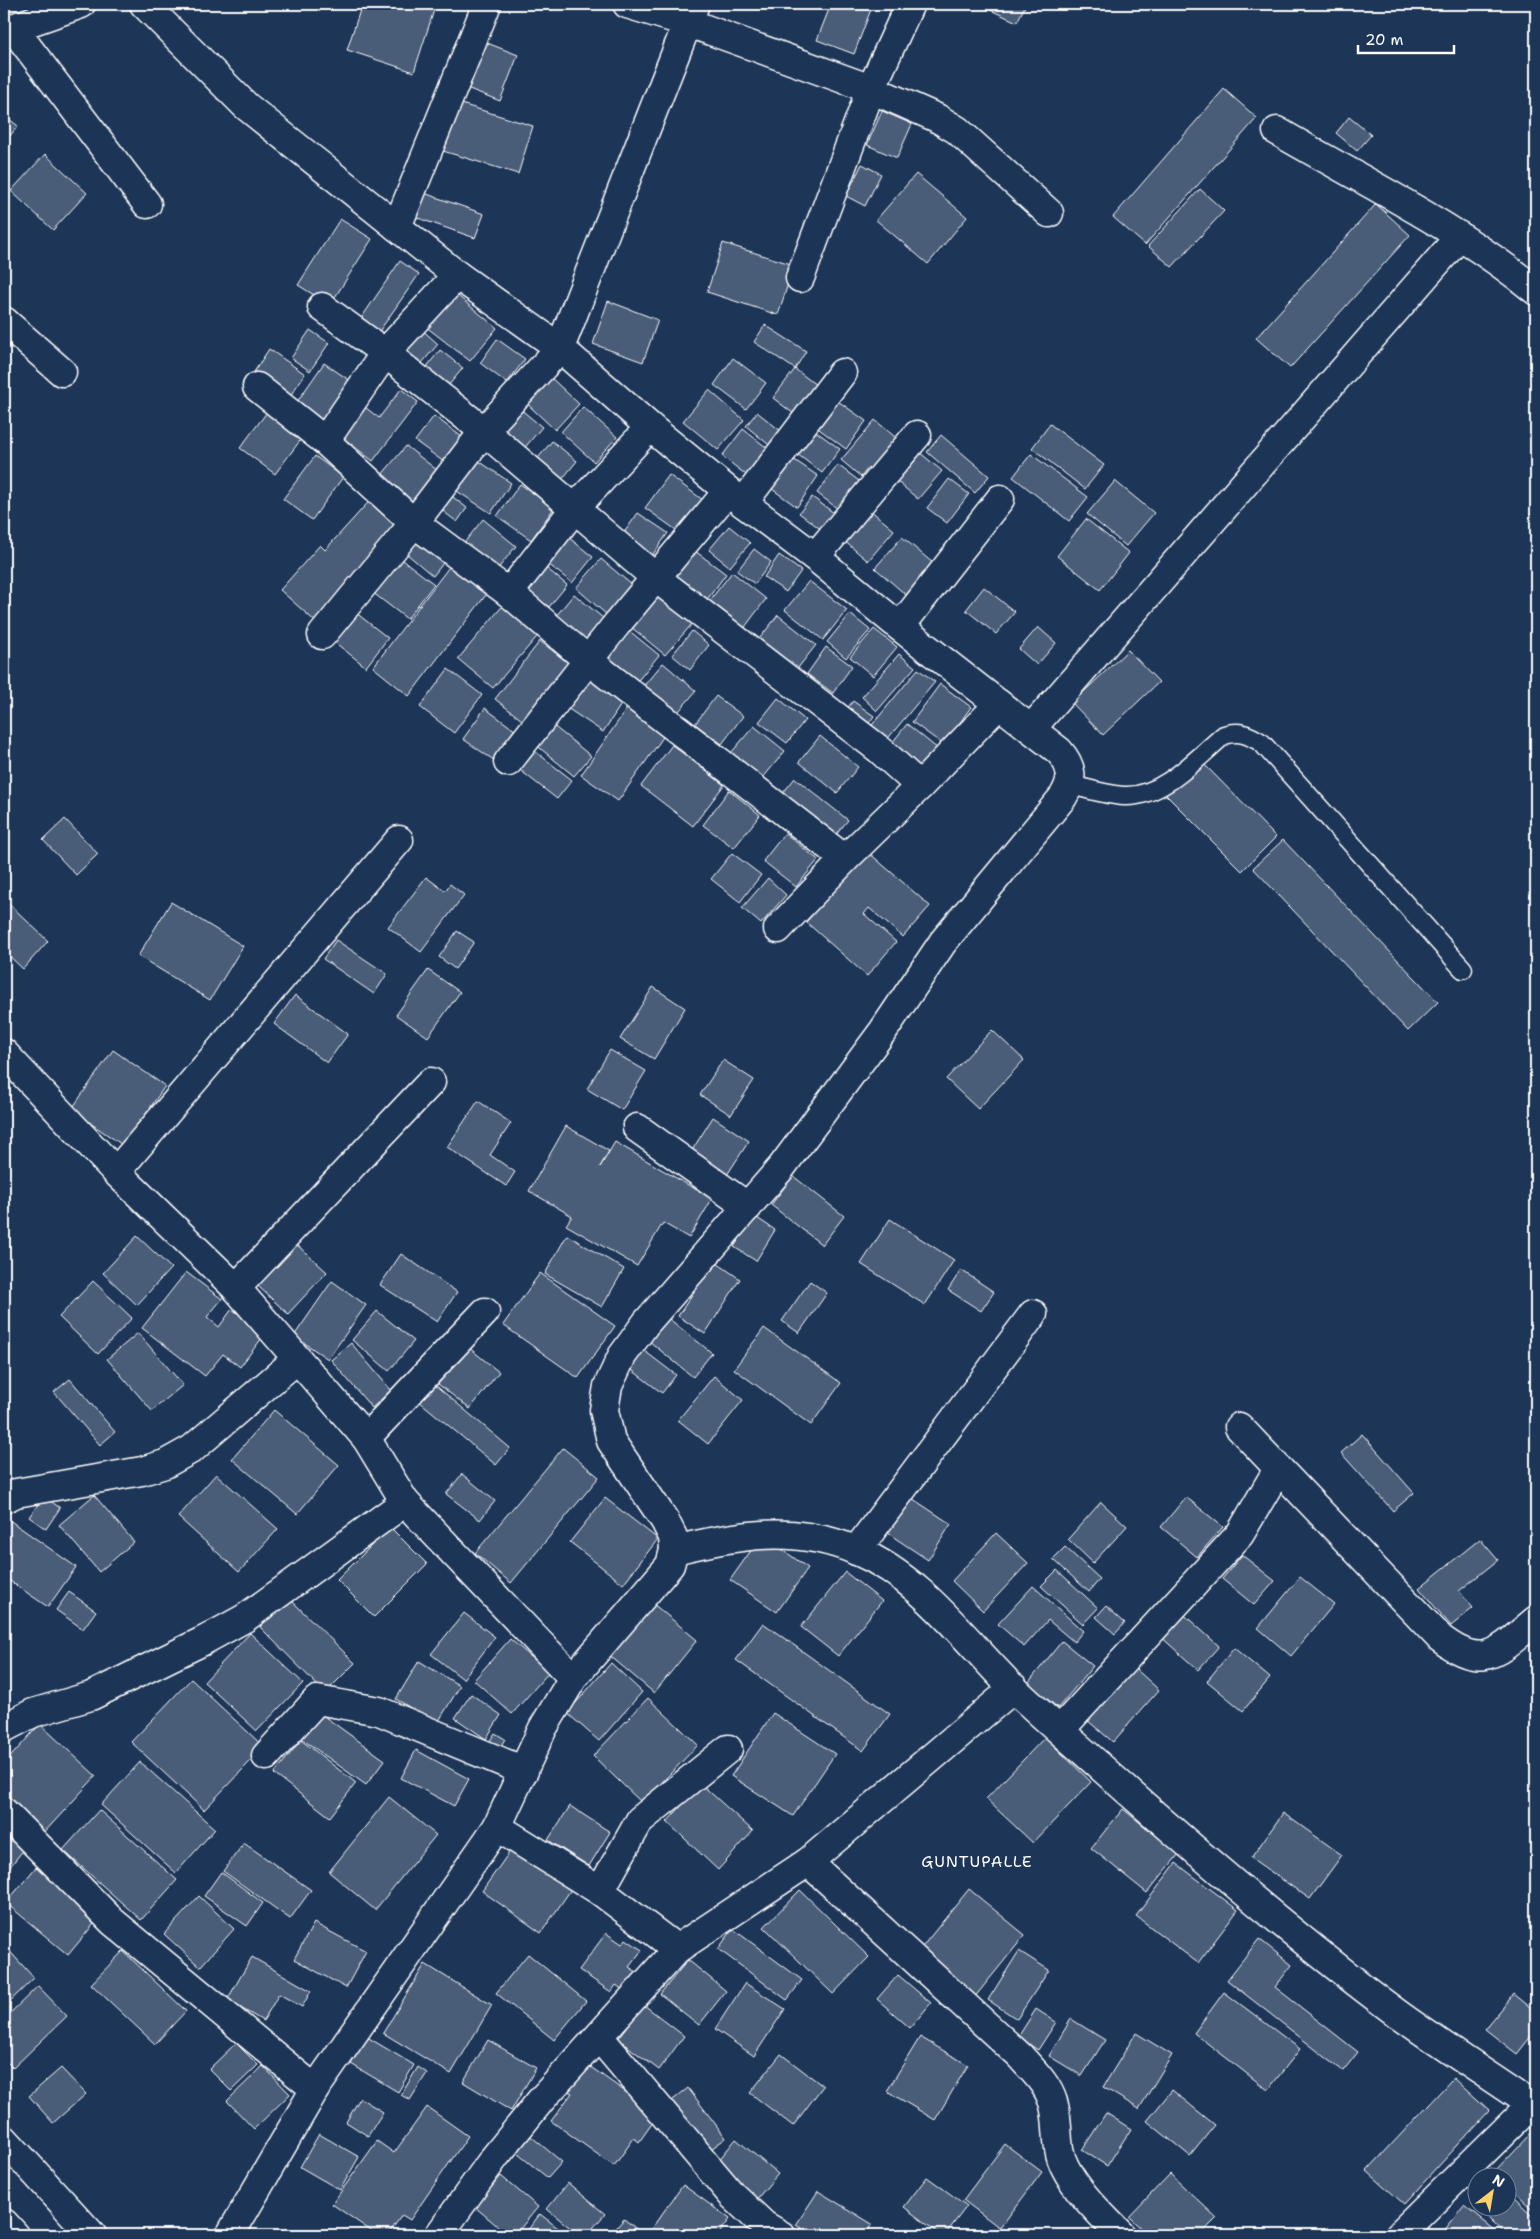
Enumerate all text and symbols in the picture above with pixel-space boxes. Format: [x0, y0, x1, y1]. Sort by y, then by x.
scale bar [1358, 22, 1454, 54]
text: 20 m [1365, 30, 1404, 50]
district label: GUNTUPALLE [921, 1851, 1033, 1872]
north arrow [1468, 2166, 1518, 2216]
text: N [1489, 2170, 1508, 2191]

